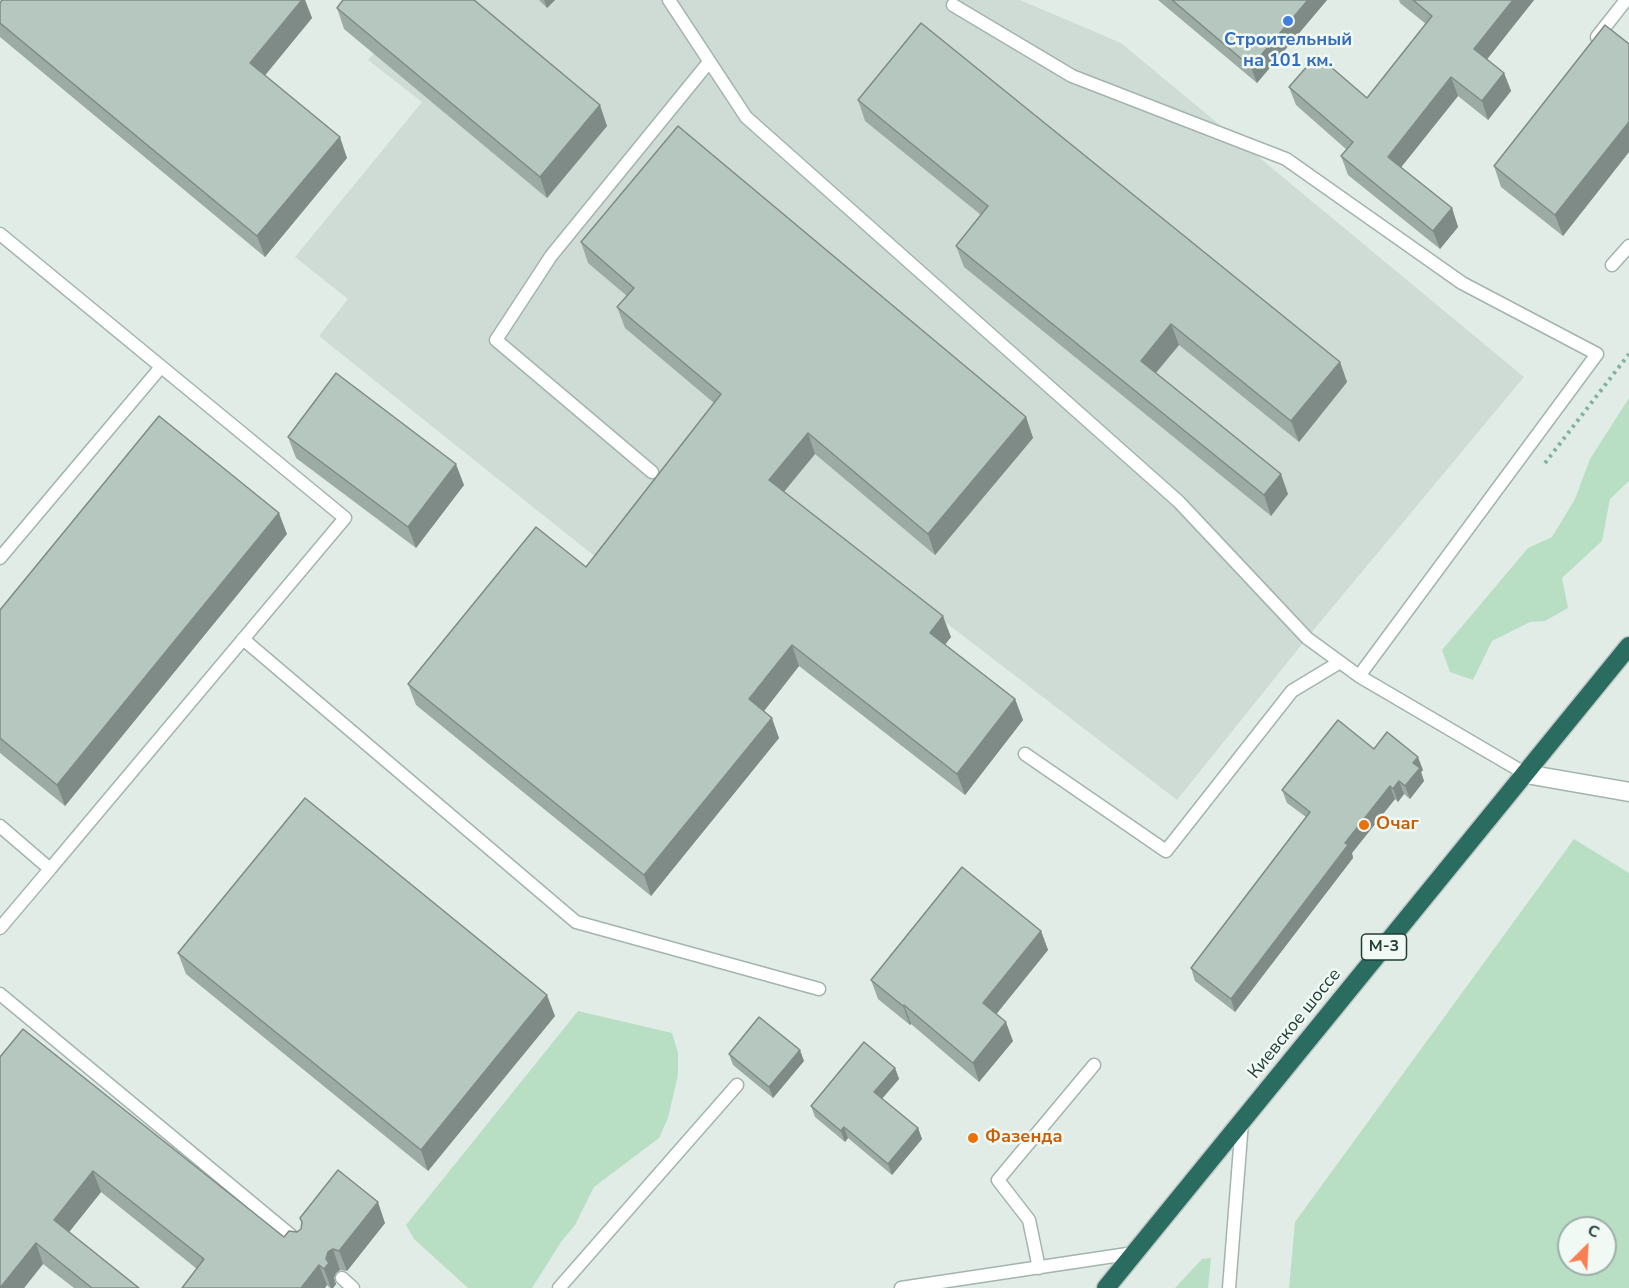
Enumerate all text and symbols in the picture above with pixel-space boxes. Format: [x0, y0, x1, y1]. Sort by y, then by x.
marker: Строительный на 101 км. [1281, 14, 1295, 28]
place label: Строительный на 101 км. [1224, 30, 1352, 72]
place label: Очаг [1376, 814, 1419, 836]
marker: Очаг [1357, 818, 1371, 832]
road number: М-3 [1362, 934, 1406, 960]
street label: Киевское шоссе [1244, 965, 1346, 1083]
place label: Фазенда [985, 1127, 1063, 1149]
marker: Фазенда [966, 1131, 980, 1145]
north arrow [1557, 1216, 1617, 1276]
text: С [1584, 1219, 1603, 1244]

